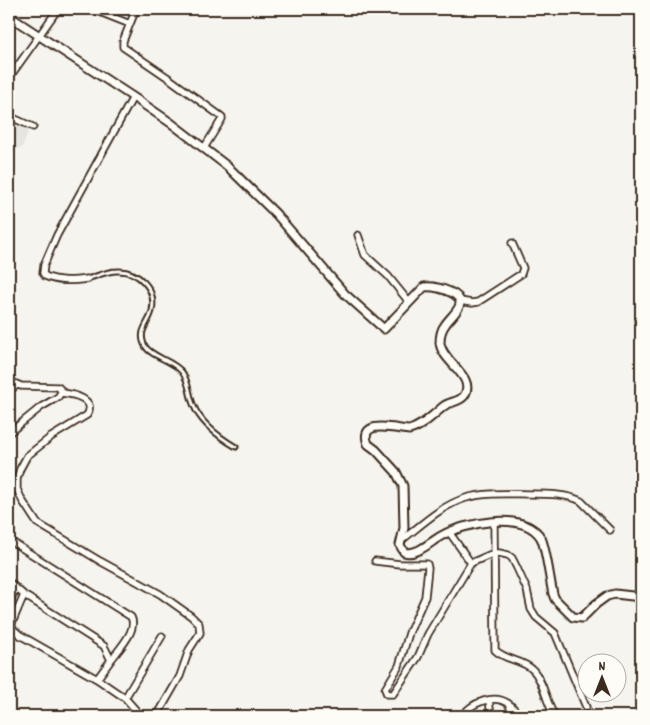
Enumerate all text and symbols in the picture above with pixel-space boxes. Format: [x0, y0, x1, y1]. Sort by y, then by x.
north arrow [578, 652, 628, 702]
text: N [599, 657, 606, 677]

